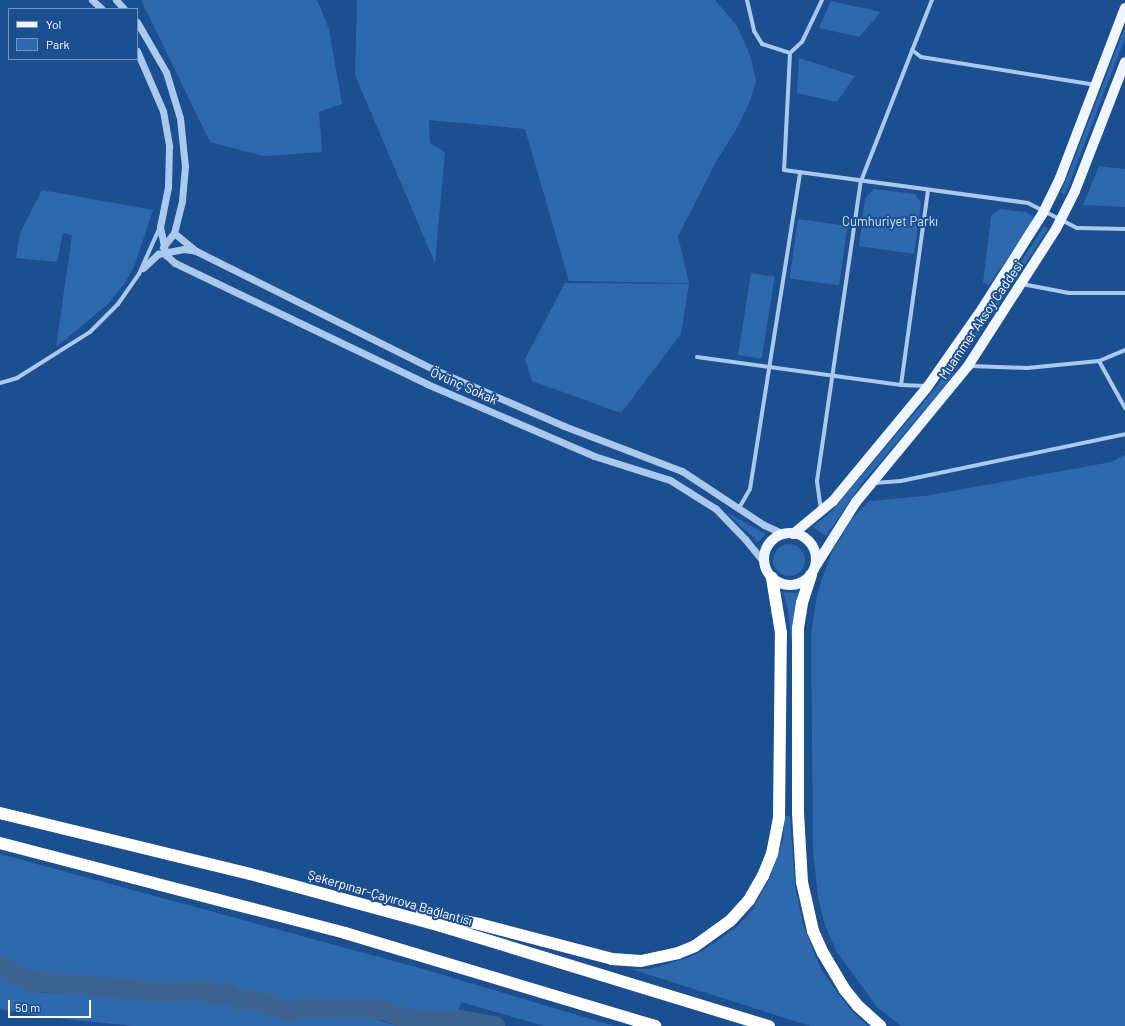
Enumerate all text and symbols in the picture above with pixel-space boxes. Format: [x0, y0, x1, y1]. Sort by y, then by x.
legend [8, 8, 138, 60]
text: Yol [46, 17, 61, 31]
text: Park [46, 37, 70, 51]
park label: Cumhuriyet Parkı [842, 213, 938, 229]
street label: Muammer Aksoy Caddesi [935, 258, 1027, 382]
street label: Övünç Sokak [428, 364, 500, 408]
street label: Şekerpınar-Çayırova Bağlantısı [306, 867, 474, 929]
scale bar [10, 992, 93, 1018]
text: 50 m [15, 1000, 40, 1014]

